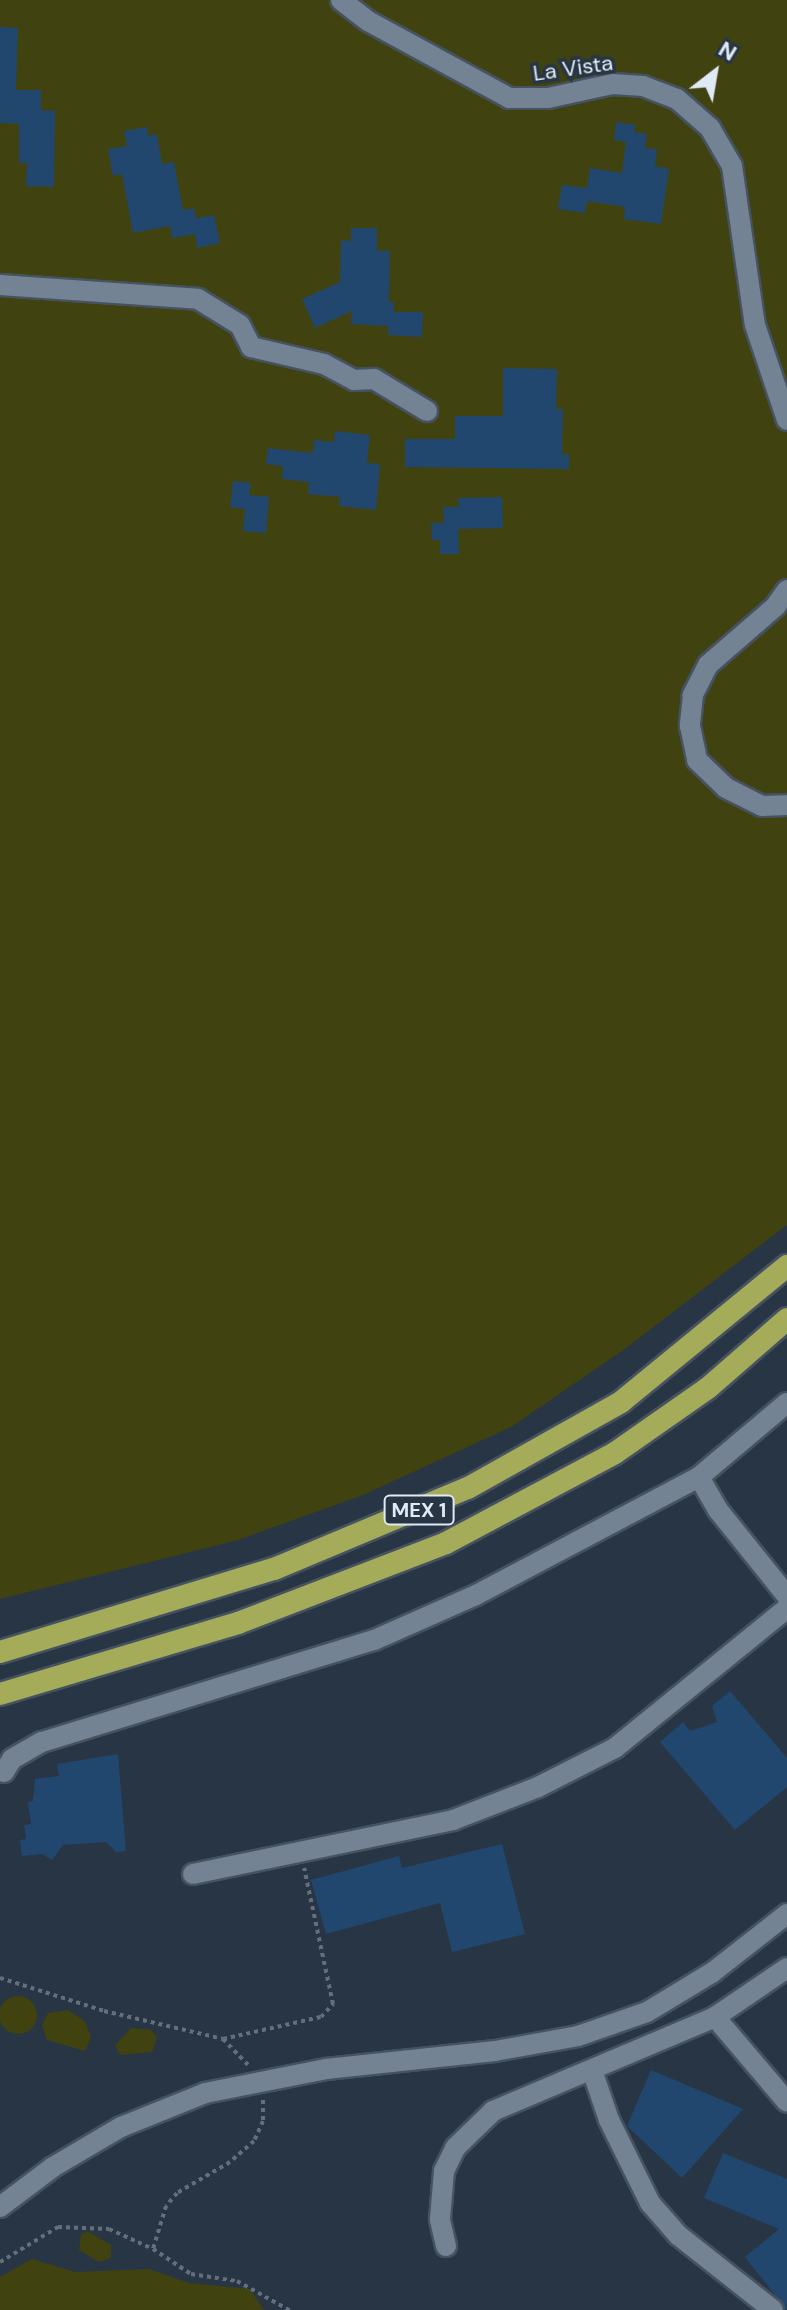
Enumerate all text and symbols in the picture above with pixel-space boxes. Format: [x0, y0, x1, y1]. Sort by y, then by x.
north arrow [675, 32, 755, 112]
text: N [713, 34, 742, 68]
street label: La Vista [531, 49, 615, 87]
road number: MEX 1 [383, 1494, 455, 1526]

